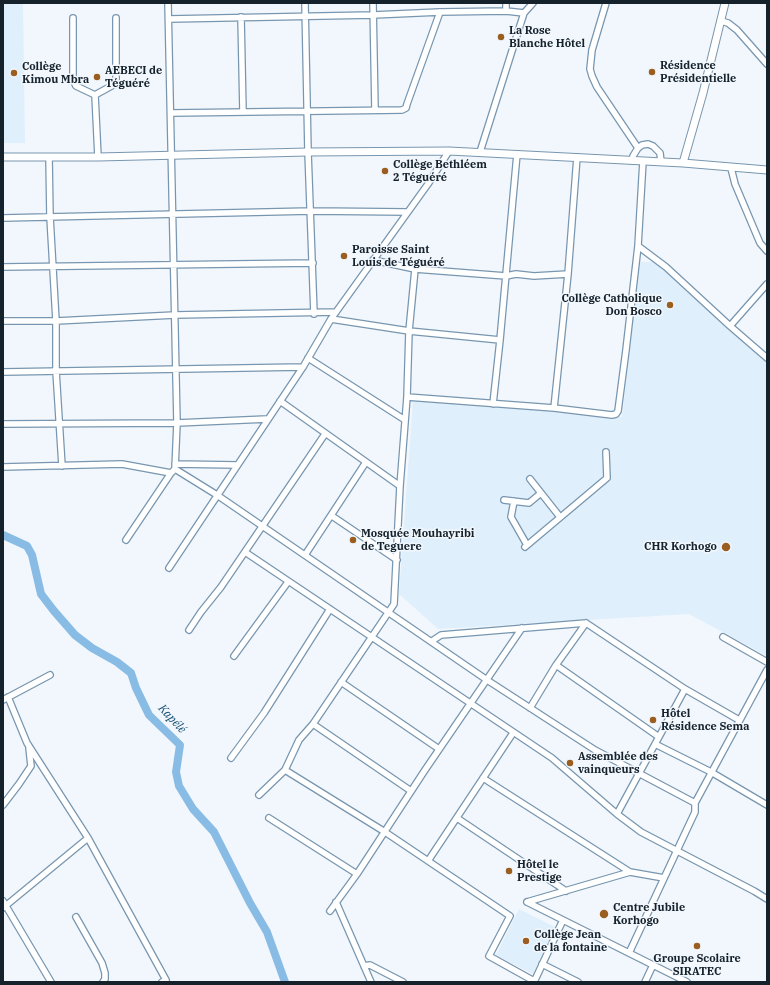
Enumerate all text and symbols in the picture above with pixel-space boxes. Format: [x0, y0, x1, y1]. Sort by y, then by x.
place label: La Rose Blanche Hôtel [509, 24, 585, 50]
marker: La Rose Blanche Hôtel [496, 32, 506, 42]
place label: Résidence Présidentielle [660, 59, 736, 85]
place label: Collège Kimou Mbra [22, 60, 89, 86]
place label: AEBECI de Téguéré [105, 64, 162, 90]
marker: Résidence Présidentielle [647, 67, 657, 77]
marker: Collège Kimou Mbra [9, 68, 19, 78]
marker: AEBECI de Téguéré [92, 72, 102, 82]
place label: Collège Bethléem 2 Téguéré [393, 158, 487, 184]
marker: Collège Bethléem 2 Téguéré [380, 166, 390, 176]
place label: Paroisse Saint Louis de Téguéré [352, 243, 445, 269]
marker: Paroisse Saint Louis de Téguéré [339, 251, 349, 261]
place label: Collège Catholique Don Bosco [561, 292, 662, 318]
marker: Collège Catholique Don Bosco [665, 300, 675, 310]
place label: Mosquée Mouhayribi de Teguere [361, 527, 475, 553]
marker: Mosquée Mouhayribi de Teguere [348, 535, 358, 545]
place label: CHR Korhogo [644, 540, 717, 554]
marker: CHR Korhogo [720, 541, 732, 553]
water label: Kapélé [155, 701, 189, 737]
place label: Hôtel Résidence Sema [661, 707, 749, 733]
marker: Hôtel Résidence Sema [648, 715, 658, 725]
place label: Assemblée des vainqueurs [578, 750, 658, 776]
marker: Assemblée des vainqueurs [565, 758, 575, 768]
place label: Hôtel le Prestige [517, 858, 562, 884]
marker: Hôtel le Prestige [504, 866, 514, 876]
place label: Centre Jubile Korhogo [613, 901, 685, 927]
marker: Centre Jubile Korhogo [598, 908, 610, 920]
place label: Collège Jean de la fontaine [534, 928, 607, 954]
marker: Collège Jean de la fontaine [521, 936, 531, 946]
marker: Groupe Scolaire SIRATEC [692, 941, 702, 951]
place label: Groupe Scolaire SIRATEC [653, 952, 741, 978]

